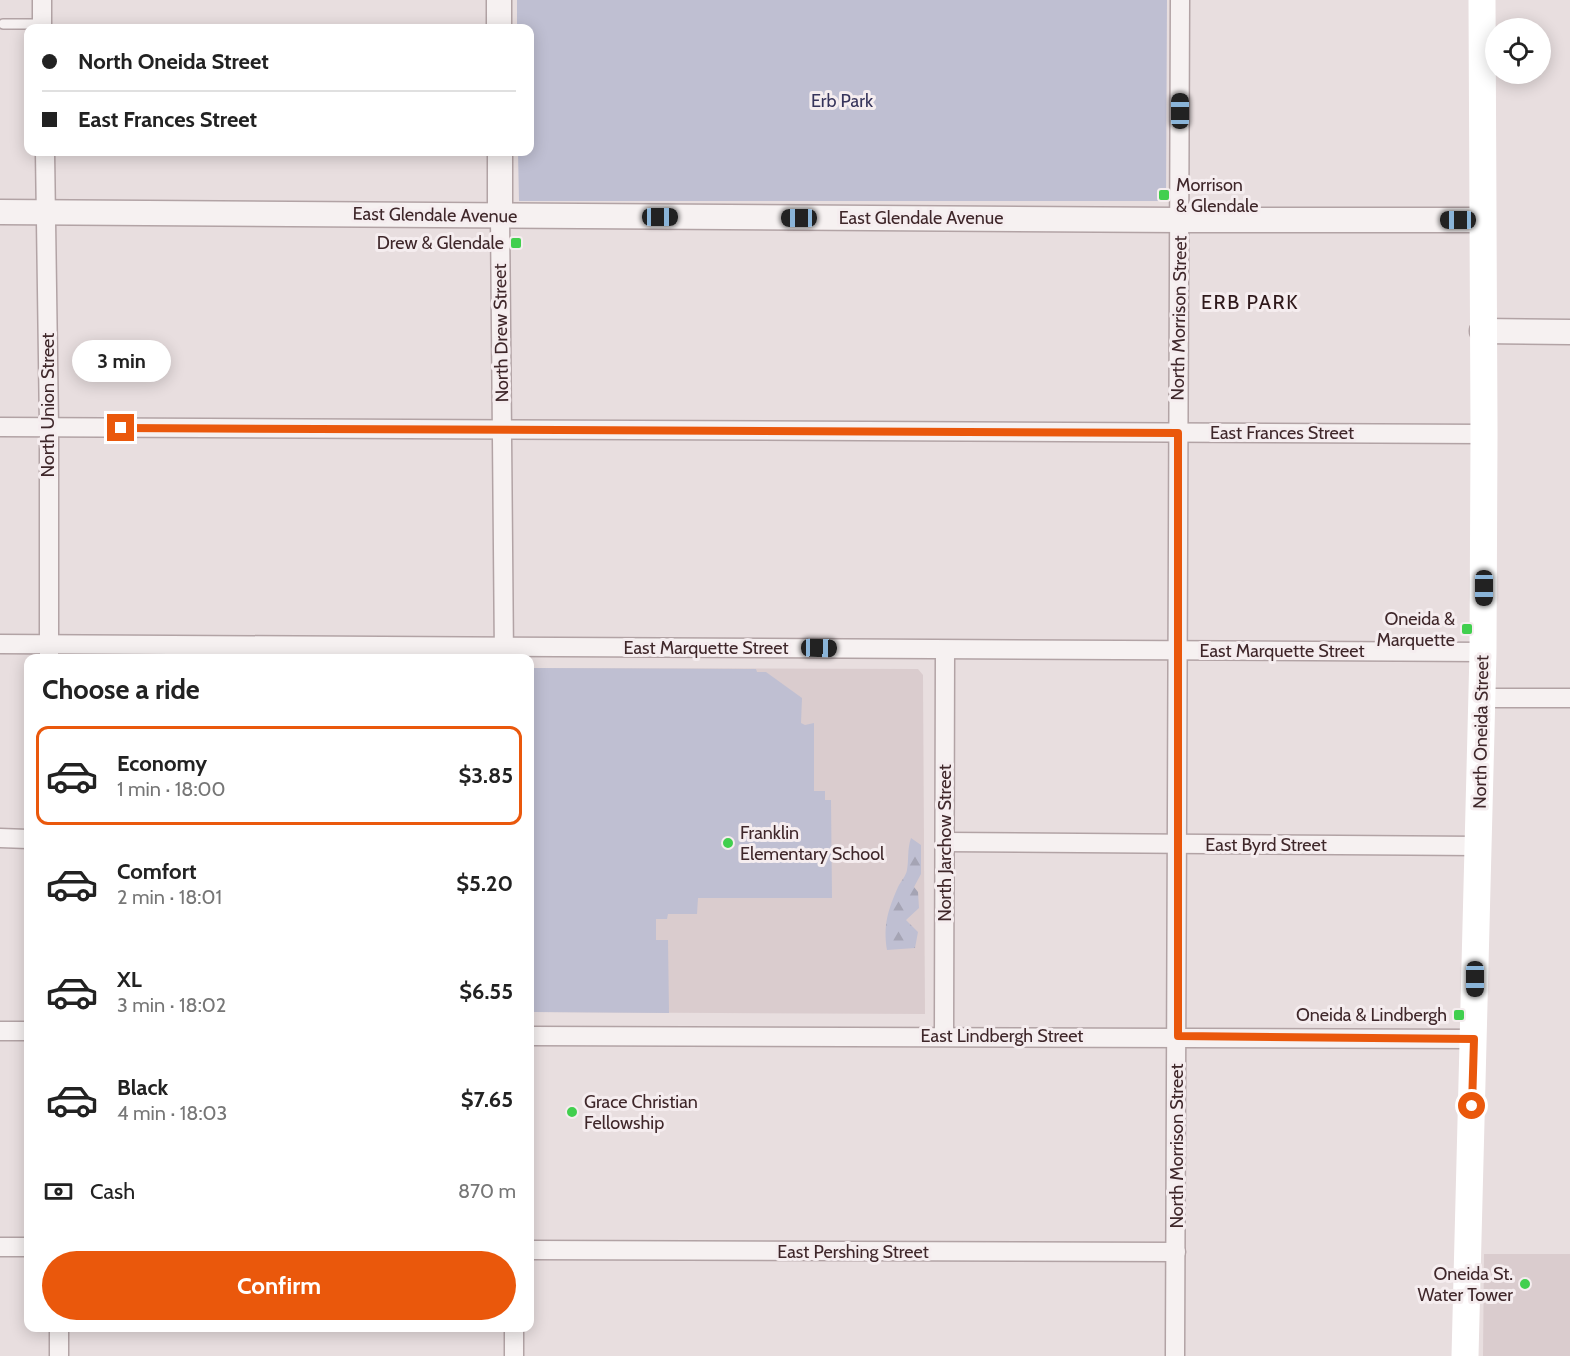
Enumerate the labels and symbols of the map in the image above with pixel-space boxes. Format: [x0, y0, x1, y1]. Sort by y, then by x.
park label: Erb Park [811, 90, 874, 112]
car [1171, 93, 1189, 129]
place label: Morrison & Glendale [1176, 174, 1258, 217]
marker: Morrison & Glendale [1157, 188, 1171, 202]
street label: East Glendale Avenue [352, 203, 518, 227]
street label: East Glendale Avenue [839, 207, 1003, 229]
car [642, 208, 678, 226]
car [781, 209, 817, 227]
car [1440, 211, 1476, 229]
place label: Drew & Glendale [377, 232, 504, 254]
street label: North Morrison Street [1167, 235, 1191, 401]
marker: Drew & Glendale [509, 236, 523, 250]
street label: North Drew Street [489, 263, 513, 403]
district label: ERB PARK [1201, 290, 1299, 314]
street label: North Union Street [37, 333, 59, 477]
callout: 3 min [72, 341, 170, 383]
route end [107, 414, 134, 441]
street label: East Frances Street [1210, 422, 1354, 444]
car [1475, 570, 1493, 606]
place label: Oneida & Marquette [1376, 608, 1455, 651]
marker: Oneida & Marquette [1460, 622, 1474, 636]
street label: East Marquette Street [623, 637, 789, 659]
car [801, 639, 837, 657]
street label: East Marquette Street [1199, 640, 1365, 662]
street label: North Oneida Street [1469, 655, 1493, 809]
street label: North Jarchow Street [934, 764, 956, 922]
place label: Franklin Elementary School [740, 822, 885, 865]
street label: East Byrd Street [1205, 834, 1327, 856]
marker: Franklin Elementary School [721, 836, 735, 850]
car [1466, 961, 1484, 997]
place label: Oneida & Lindbergh [1296, 1004, 1447, 1026]
marker: Oneida & Lindbergh [1452, 1008, 1466, 1022]
street label: East Lindbergh Street [921, 1025, 1083, 1047]
street label: North Morrison Street [1166, 1063, 1188, 1229]
place label: Grace Christian Fellowship [584, 1091, 698, 1134]
route start [1458, 1092, 1485, 1119]
marker: Grace Christian Fellowship [565, 1105, 579, 1119]
street label: East Pershing Street [777, 1241, 929, 1263]
place label: Oneida St. Water Tower [1417, 1263, 1513, 1306]
marker: Oneida St. Water Tower [1518, 1277, 1532, 1291]

